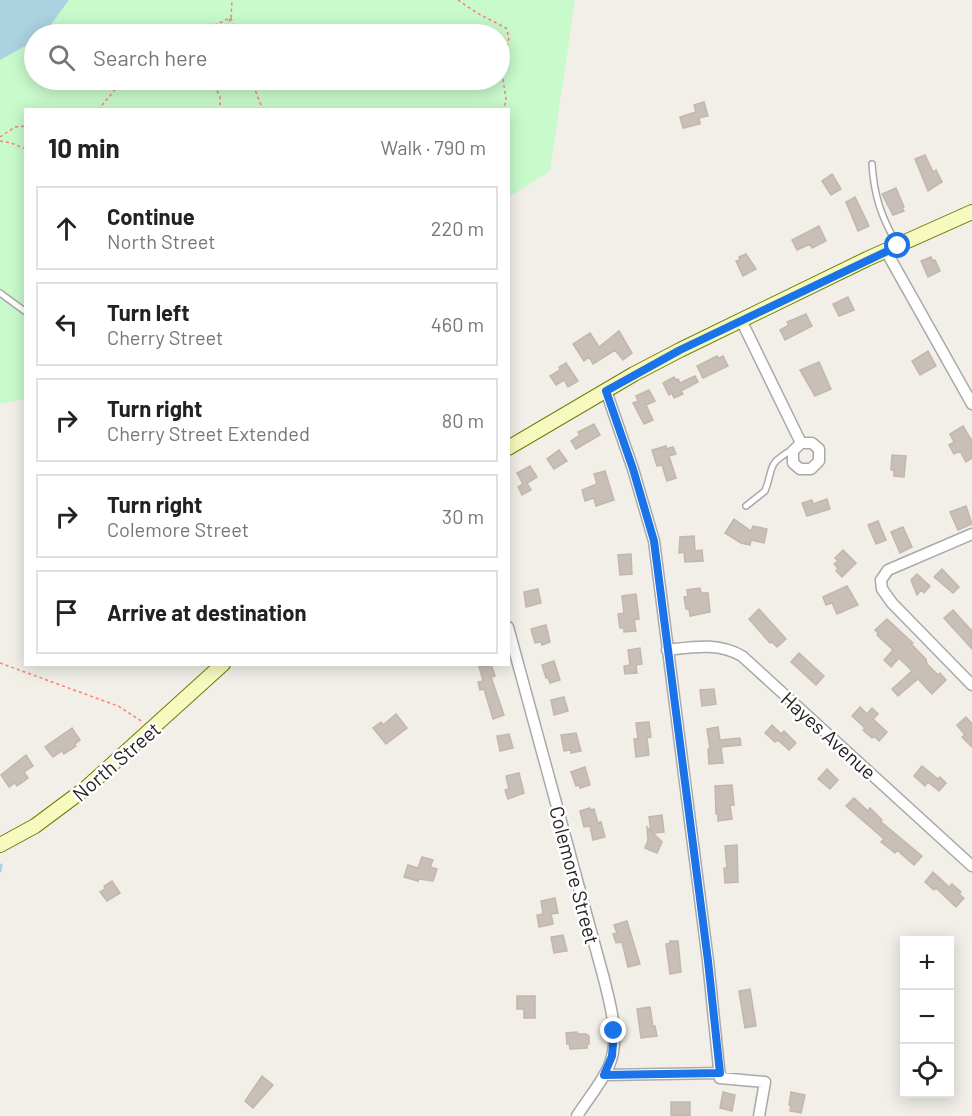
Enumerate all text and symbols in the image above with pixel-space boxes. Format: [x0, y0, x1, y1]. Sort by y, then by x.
search box [24, 24, 510, 90]
icon: search [45, 41, 78, 74]
text: Search here [93, 44, 207, 70]
text: 10 min [48, 132, 120, 163]
text: Walk · 790 m [381, 135, 486, 159]
text: Continue [107, 203, 195, 229]
icon: ahead [50, 212, 83, 245]
text: 220 m [431, 216, 484, 240]
text: North Street [107, 229, 216, 253]
route start [884, 232, 910, 258]
text: Turn left [107, 299, 190, 325]
icon: left [50, 308, 83, 341]
text: 460 m [431, 312, 484, 336]
text: Cherry Street [107, 325, 223, 349]
text: Turn right [107, 395, 202, 421]
icon: right [50, 404, 83, 437]
text: 80 m [442, 408, 484, 432]
text: Cherry Street Extended [107, 421, 310, 445]
text: Turn right [107, 491, 202, 517]
icon: right [50, 500, 83, 533]
text: 30 m [442, 504, 484, 528]
text: Colemore Street [107, 517, 249, 541]
icon: arrive [50, 596, 83, 629]
text: Arrive at destination [107, 599, 306, 625]
street label: Hayes Avenue [776, 686, 882, 784]
street label: North Street [67, 716, 165, 806]
street label: Colemore Street [545, 803, 605, 947]
map controls [900, 936, 954, 1098]
button: + [900, 936, 954, 990]
button: − [900, 990, 954, 1044]
route end [600, 1017, 626, 1043]
button: locate [900, 1044, 954, 1098]

